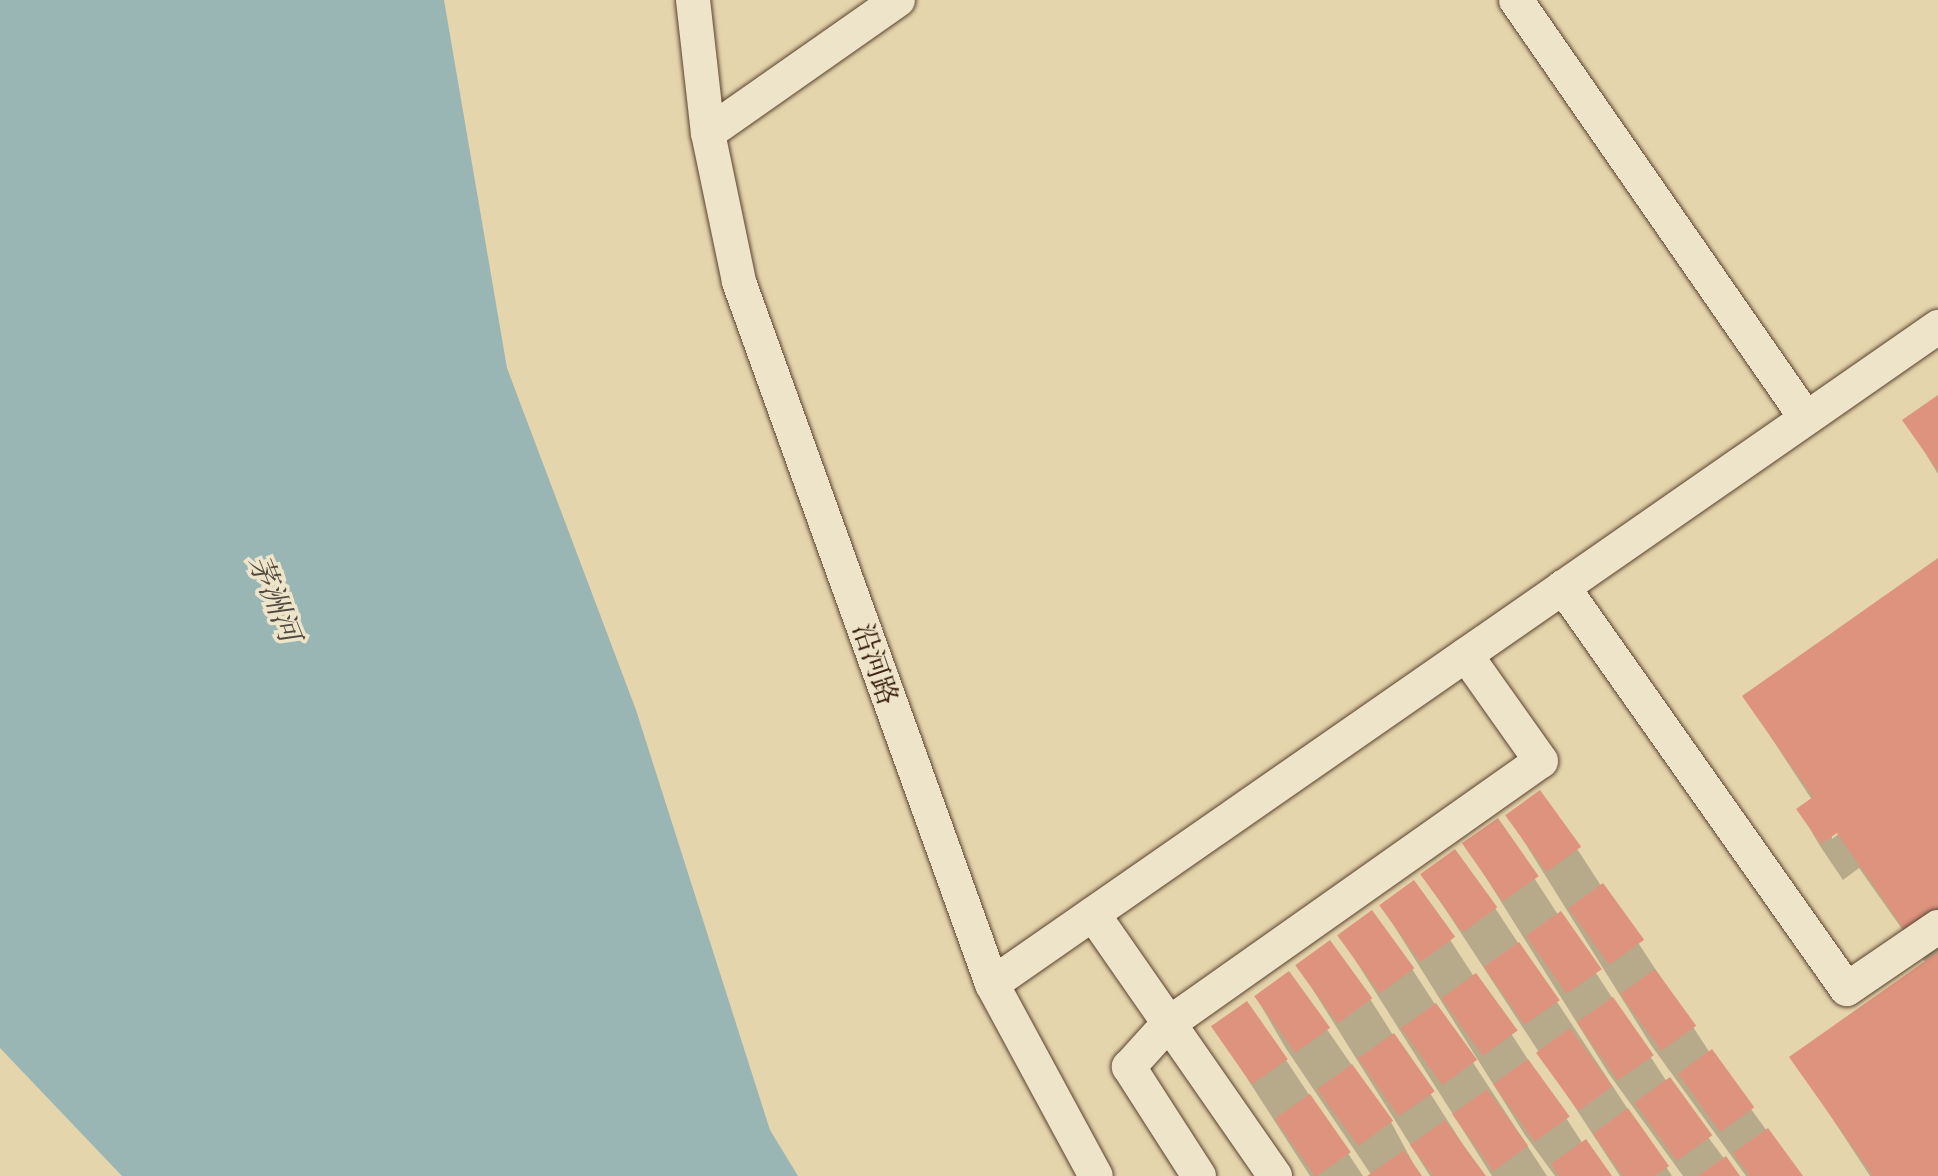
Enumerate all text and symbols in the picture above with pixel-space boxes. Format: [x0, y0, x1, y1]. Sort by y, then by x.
water label: 茅洲河 [241, 550, 309, 646]
street label: 沿河路 [846, 619, 906, 709]

